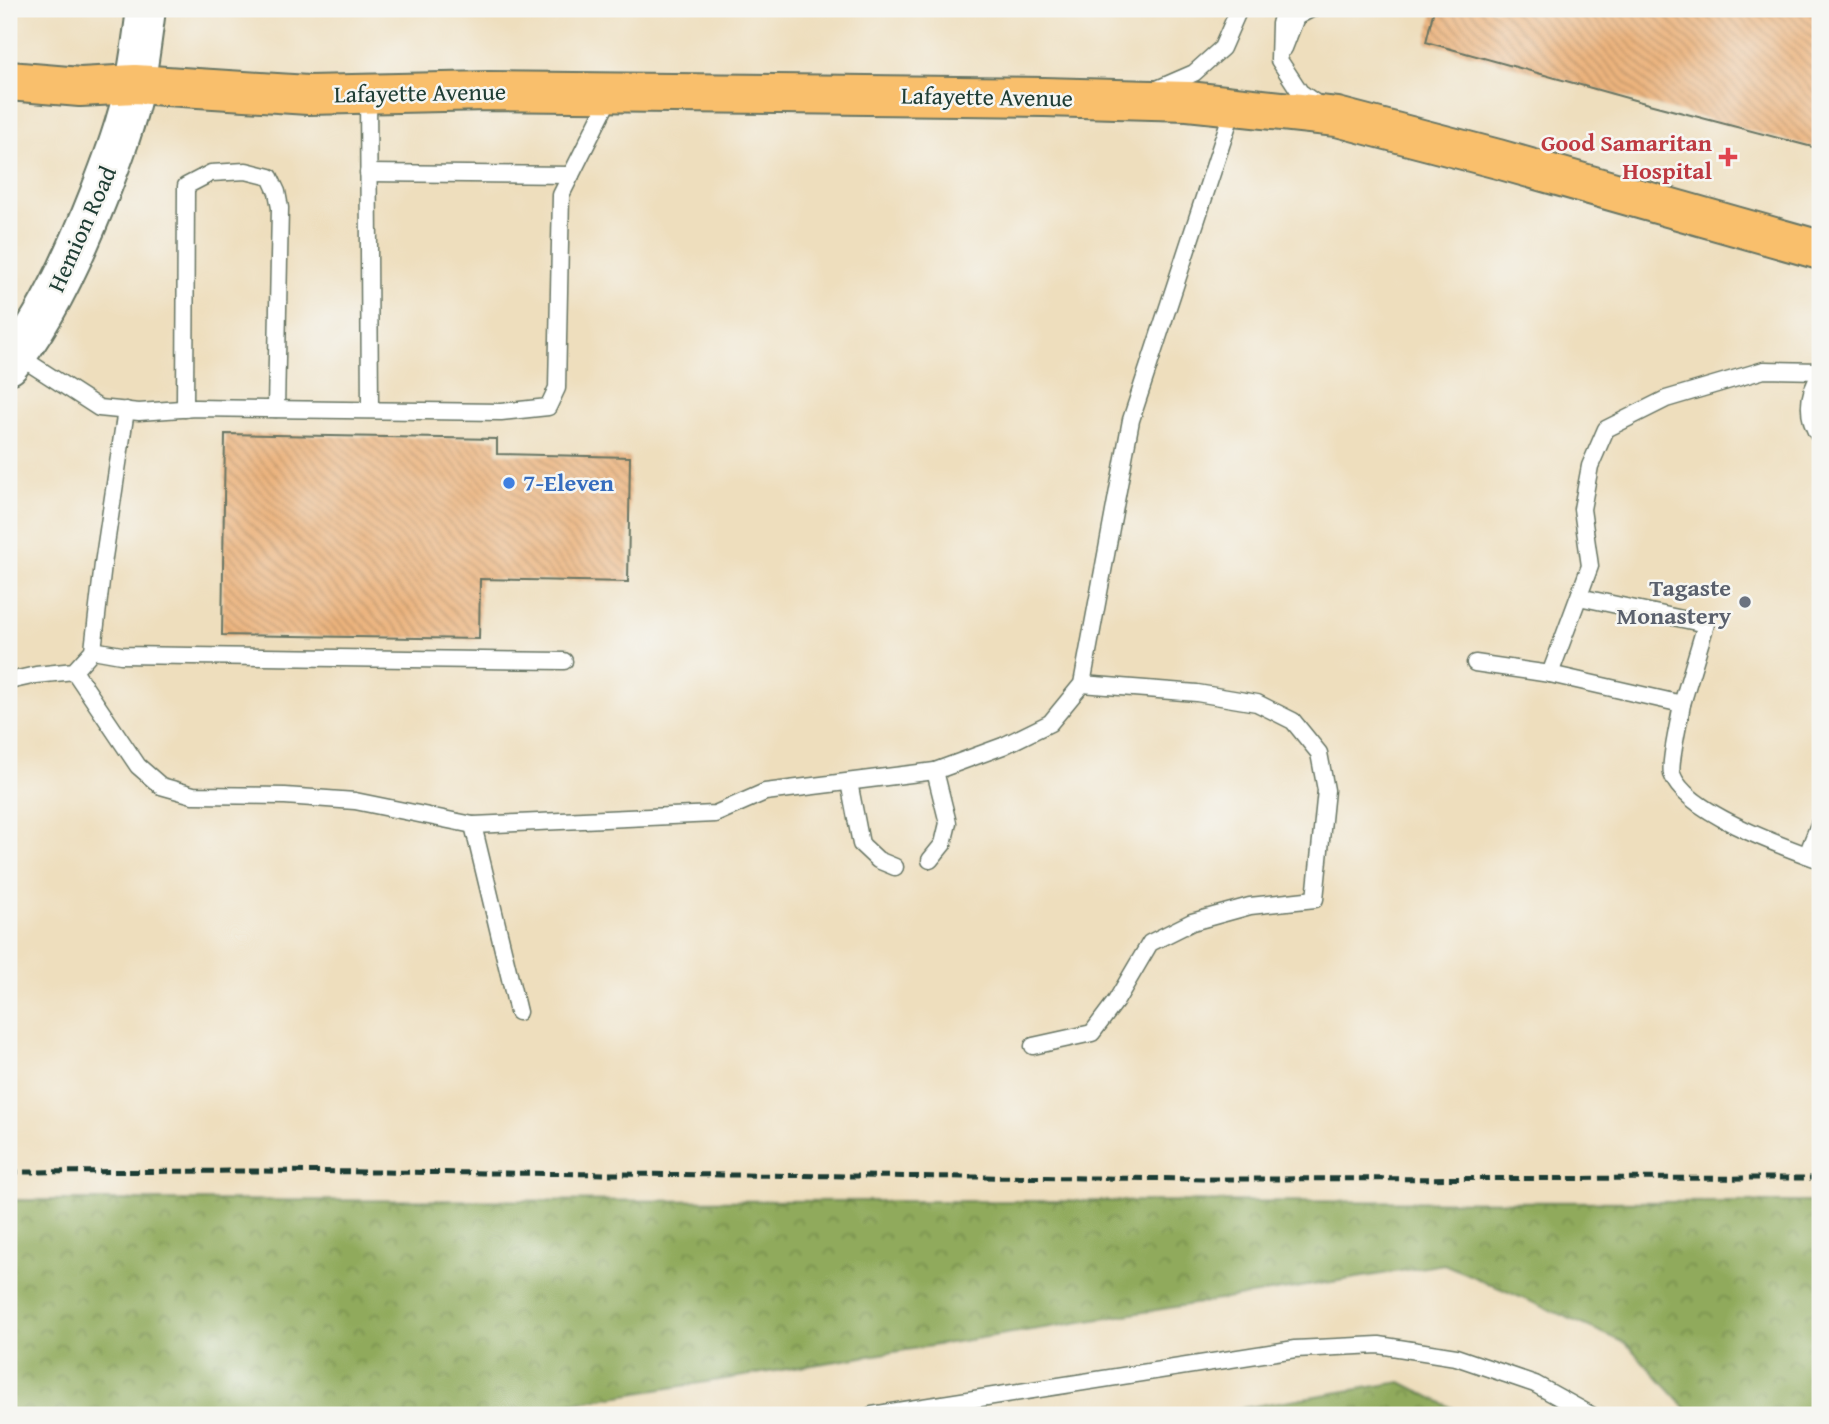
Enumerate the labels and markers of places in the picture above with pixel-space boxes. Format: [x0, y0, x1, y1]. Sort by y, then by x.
place label: Good Samaritan Hospital [1541, 125, 1713, 188]
marker: Good Samaritan Hospital [1718, 147, 1738, 167]
place label: 7-Eleven [523, 465, 614, 500]
marker: 7-Eleven [501, 475, 517, 491]
place label: Tagaste Monastery [1617, 570, 1732, 633]
marker: Tagaste Monastery [1737, 594, 1753, 610]

